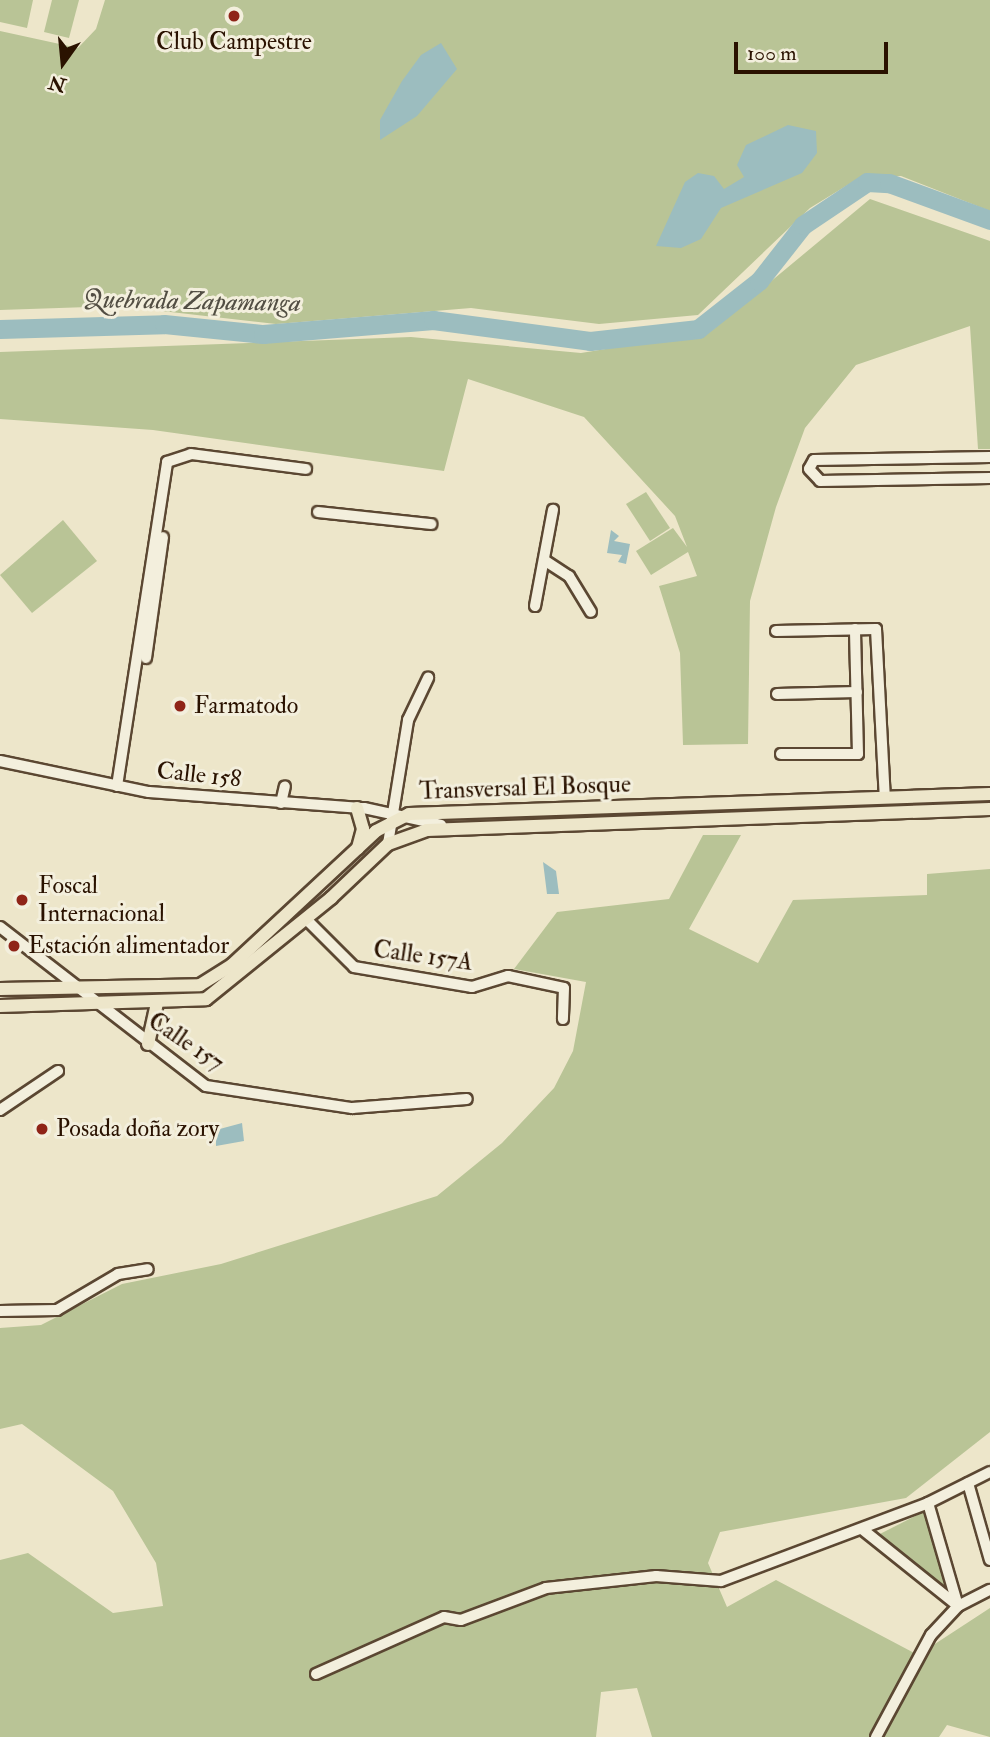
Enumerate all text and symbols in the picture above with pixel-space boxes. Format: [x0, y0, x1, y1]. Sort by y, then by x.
marker: Club Campestre [226, 8, 242, 24]
north arrow [28, 28, 98, 98]
place label: Club Campestre [156, 28, 312, 56]
scale bar [738, 28, 892, 72]
text: 100 m [747, 40, 797, 67]
text: N [46, 69, 69, 97]
water label: Quebrada Zapamanga [83, 285, 301, 319]
place label: Farmatodo [194, 692, 298, 720]
marker: Farmatodo [172, 698, 188, 714]
street label: Calle 158 [155, 756, 243, 794]
street label: Transversal El Bosque [419, 770, 631, 806]
place label: Foscal Internacional [38, 872, 165, 928]
marker: Foscal Internacional [12, 890, 32, 910]
place label: Estación alimentador [28, 932, 229, 960]
street label: Calle 157A [372, 935, 474, 977]
marker: Estación alimentador [6, 938, 22, 954]
street label: Calle 157 [143, 1006, 229, 1078]
place label: Posada doña zory [56, 1115, 219, 1143]
marker: Posada doña zory [34, 1121, 50, 1137]

